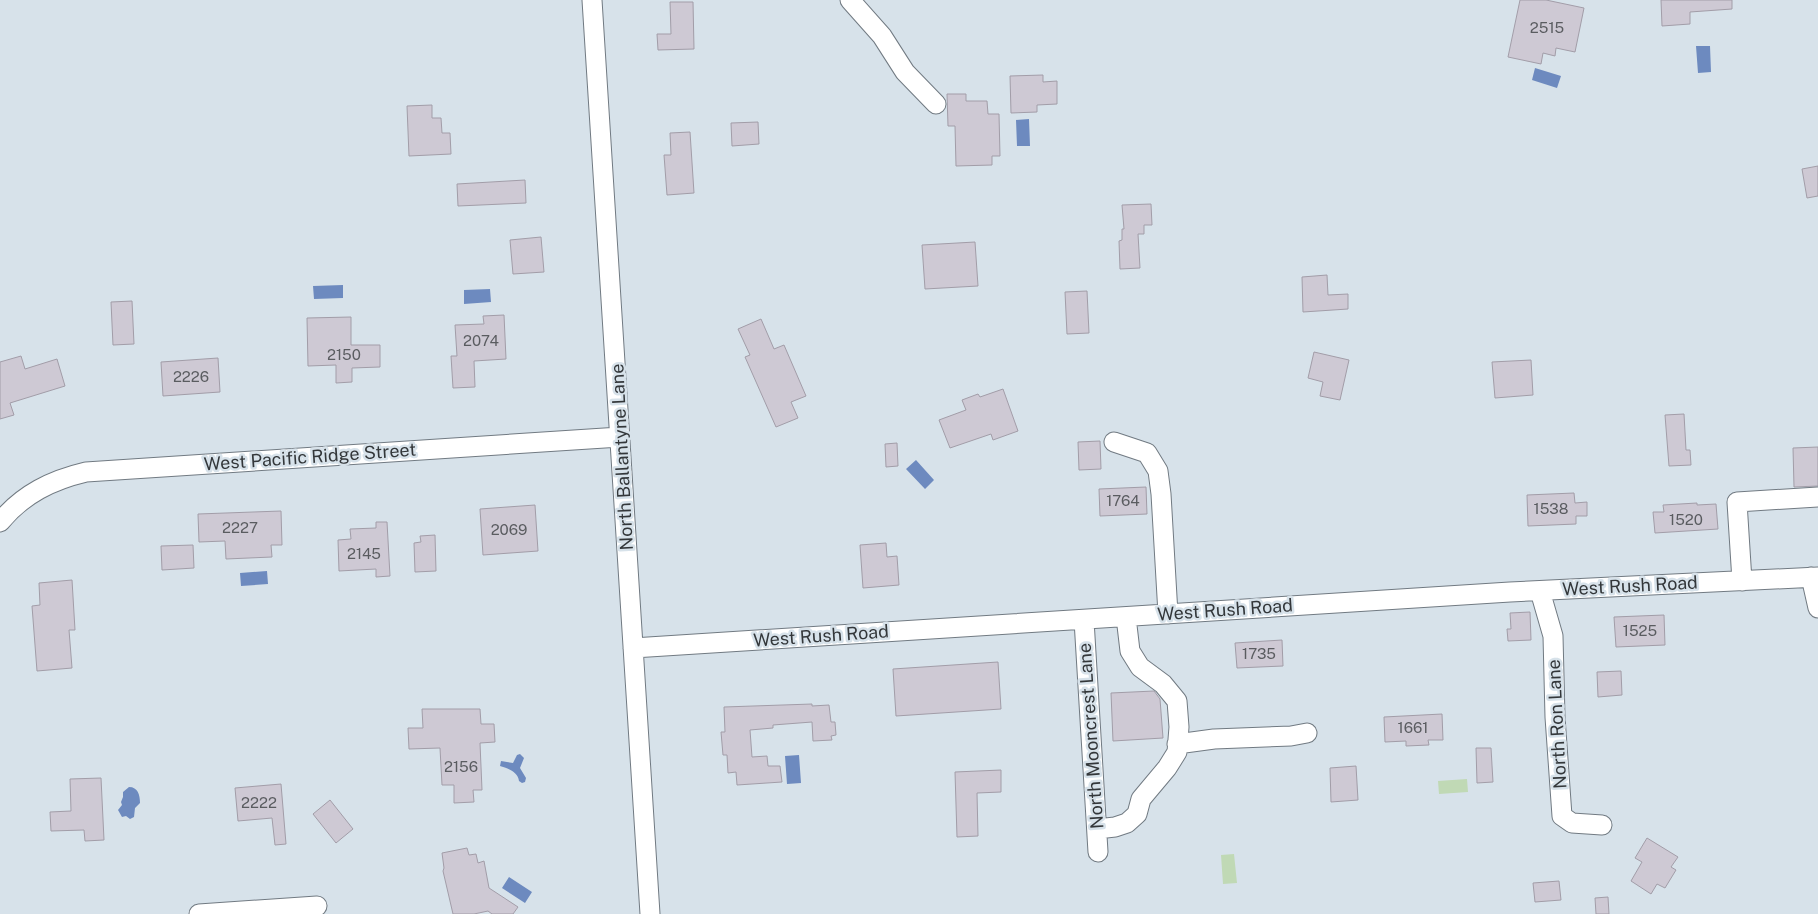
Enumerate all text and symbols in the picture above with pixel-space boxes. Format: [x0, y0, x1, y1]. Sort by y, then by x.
house number: 2515 [1530, 19, 1564, 36]
house number: 2074 [463, 332, 499, 349]
house number: 2150 [327, 346, 361, 363]
street label: North Ballantyne Lane [606, 363, 637, 551]
house number: 2226 [173, 368, 209, 385]
street label: West Pacific Ridge Street [203, 439, 417, 474]
house number: 1764 [1106, 492, 1140, 509]
house number: 1538 [1534, 500, 1568, 517]
house number: 1520 [1669, 511, 1703, 528]
house number: 2227 [222, 519, 258, 536]
house number: 2069 [491, 521, 527, 538]
house number: 2145 [347, 545, 381, 562]
street label: West Rush Road [1562, 571, 1698, 600]
street label: West Rush Road [1157, 594, 1293, 625]
street label: West Rush Road [753, 620, 889, 651]
house number: 1525 [1623, 622, 1657, 639]
street label: North Mooncrest Lane [1074, 642, 1107, 830]
house number: 1735 [1242, 645, 1276, 662]
street label: North Ron Lane [1543, 659, 1570, 789]
house number: 1661 [1398, 719, 1428, 736]
house number: 2156 [444, 758, 478, 775]
house number: 2222 [241, 794, 277, 811]

